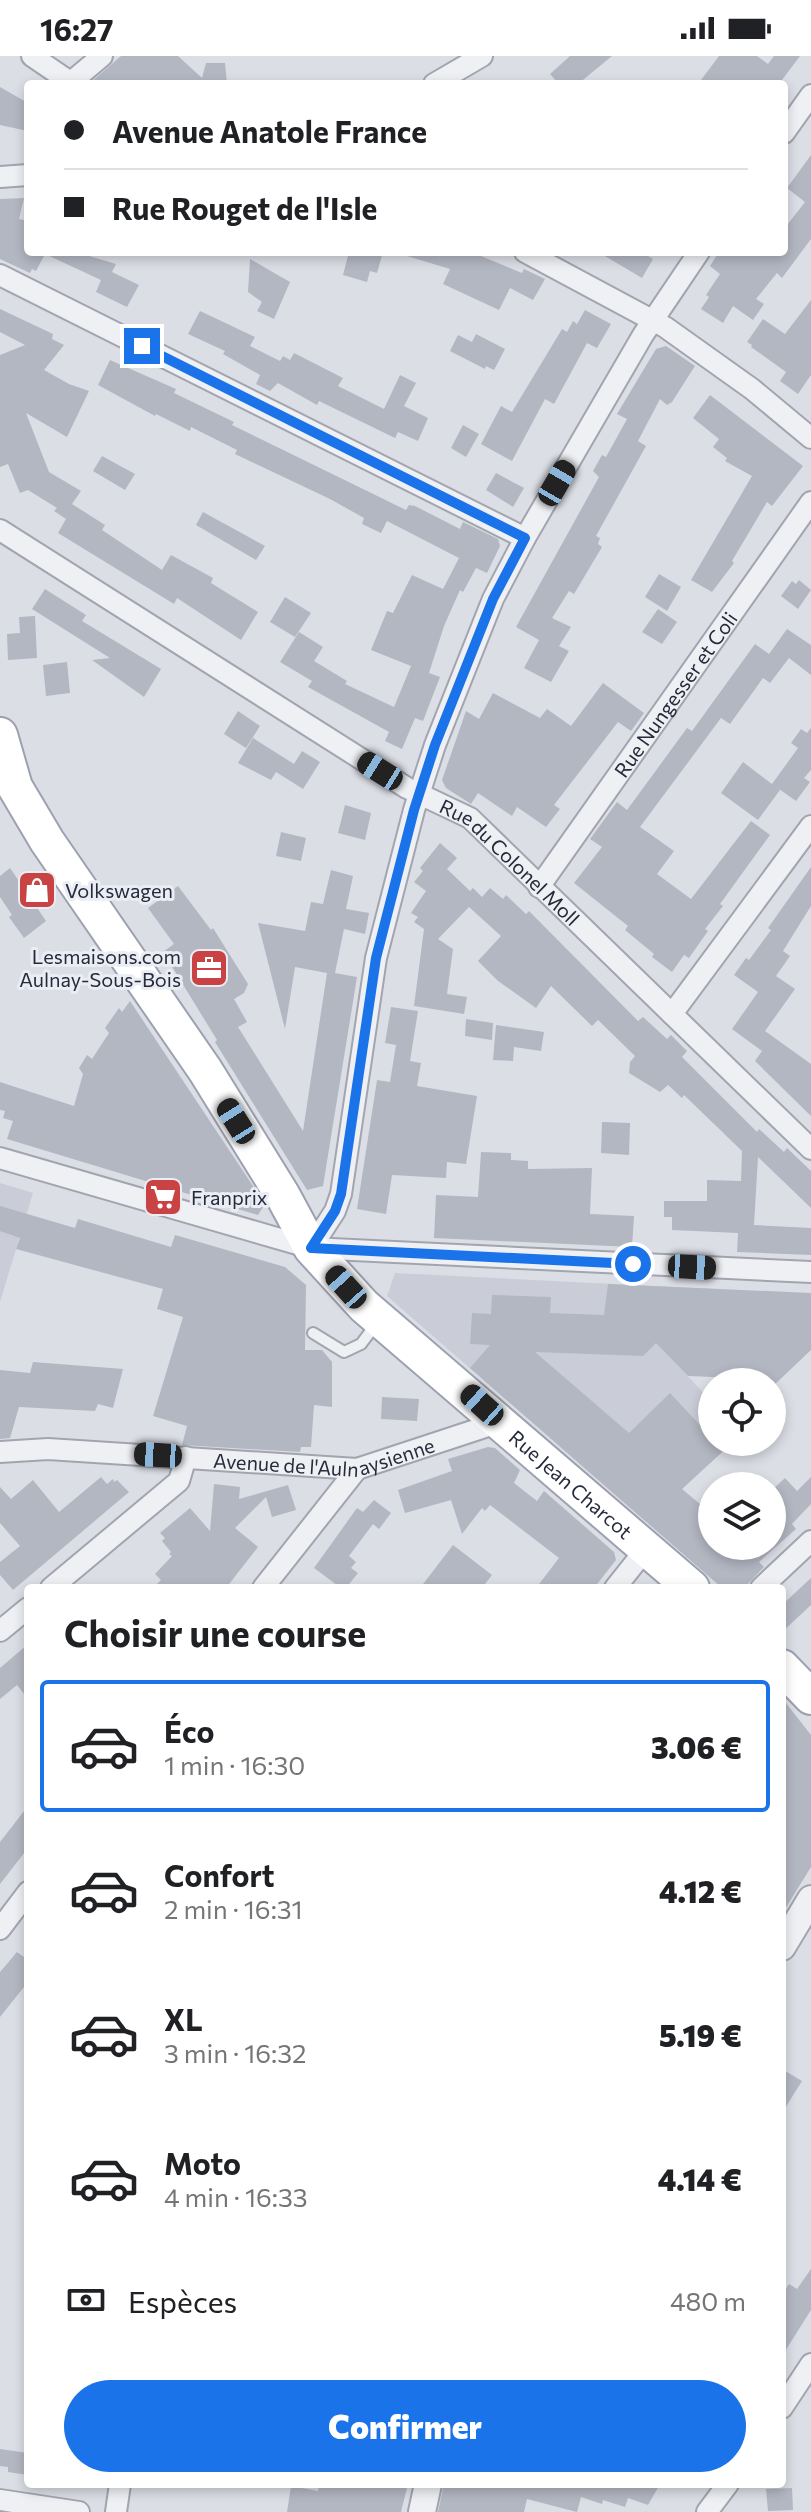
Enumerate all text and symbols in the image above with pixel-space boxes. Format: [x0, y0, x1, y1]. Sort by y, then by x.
text: 16:27 [40, 10, 113, 47]
text: Avenue Anatole France [112, 112, 427, 149]
text: Rue Rouget de l'Isle [112, 189, 377, 226]
route end [124, 328, 160, 364]
car [535, 456, 579, 510]
street label: Rue Nungesser et Coli [609, 607, 742, 782]
car [353, 748, 407, 794]
street label: Rue du Colonel Moll [436, 793, 585, 930]
shop icon: Volkswagen [16, 869, 58, 911]
place label: Volkswagen [65, 878, 173, 902]
place label: Lesmaisons.com Aulnay-Sous-Bois [19, 944, 181, 991]
office icon: Lesmaisons.com Aulnay-Sous-Bois [188, 947, 230, 989]
car [213, 1094, 259, 1148]
supermarket icon: Franprix [142, 1176, 184, 1218]
place label: Franprix [191, 1185, 268, 1209]
route start [615, 1246, 651, 1282]
car [667, 1254, 717, 1280]
car [321, 1261, 371, 1313]
map controls [698, 1368, 786, 1560]
button: locate [698, 1368, 786, 1456]
car [456, 1380, 508, 1430]
street label: Rue Jean Charcot [505, 1425, 637, 1543]
street label: Avenue de l'Aulnaysienne [212, 1432, 437, 1481]
car [133, 1442, 183, 1468]
button: layers [698, 1472, 786, 1560]
text: Choisir une course [64, 1610, 366, 1654]
icon: car [68, 1710, 140, 1782]
text: Éco [164, 1712, 214, 1749]
text: 3.06 € [651, 1728, 742, 1765]
text: 1 min · 16:30 [164, 1749, 305, 1780]
icon: car [68, 1854, 140, 1926]
text: Confort [164, 1856, 275, 1893]
text: 4.12 € [659, 1872, 742, 1909]
text: 2 min · 16:31 [164, 1893, 303, 1924]
icon: car [68, 1998, 140, 2070]
text: XL [164, 2000, 203, 2037]
text: 5.19 € [659, 2016, 742, 2053]
text: 3 min · 16:32 [164, 2037, 306, 2068]
icon: car [68, 2142, 140, 2214]
text: Moto [164, 2144, 241, 2181]
text: 4.14 € [658, 2160, 742, 2197]
text: 4 min · 16:33 [164, 2181, 308, 2212]
icon: cash [64, 2278, 108, 2322]
text: Espèces [128, 2282, 237, 2319]
text: 480 m [670, 2285, 746, 2316]
button: Confirmer [64, 2380, 746, 2472]

